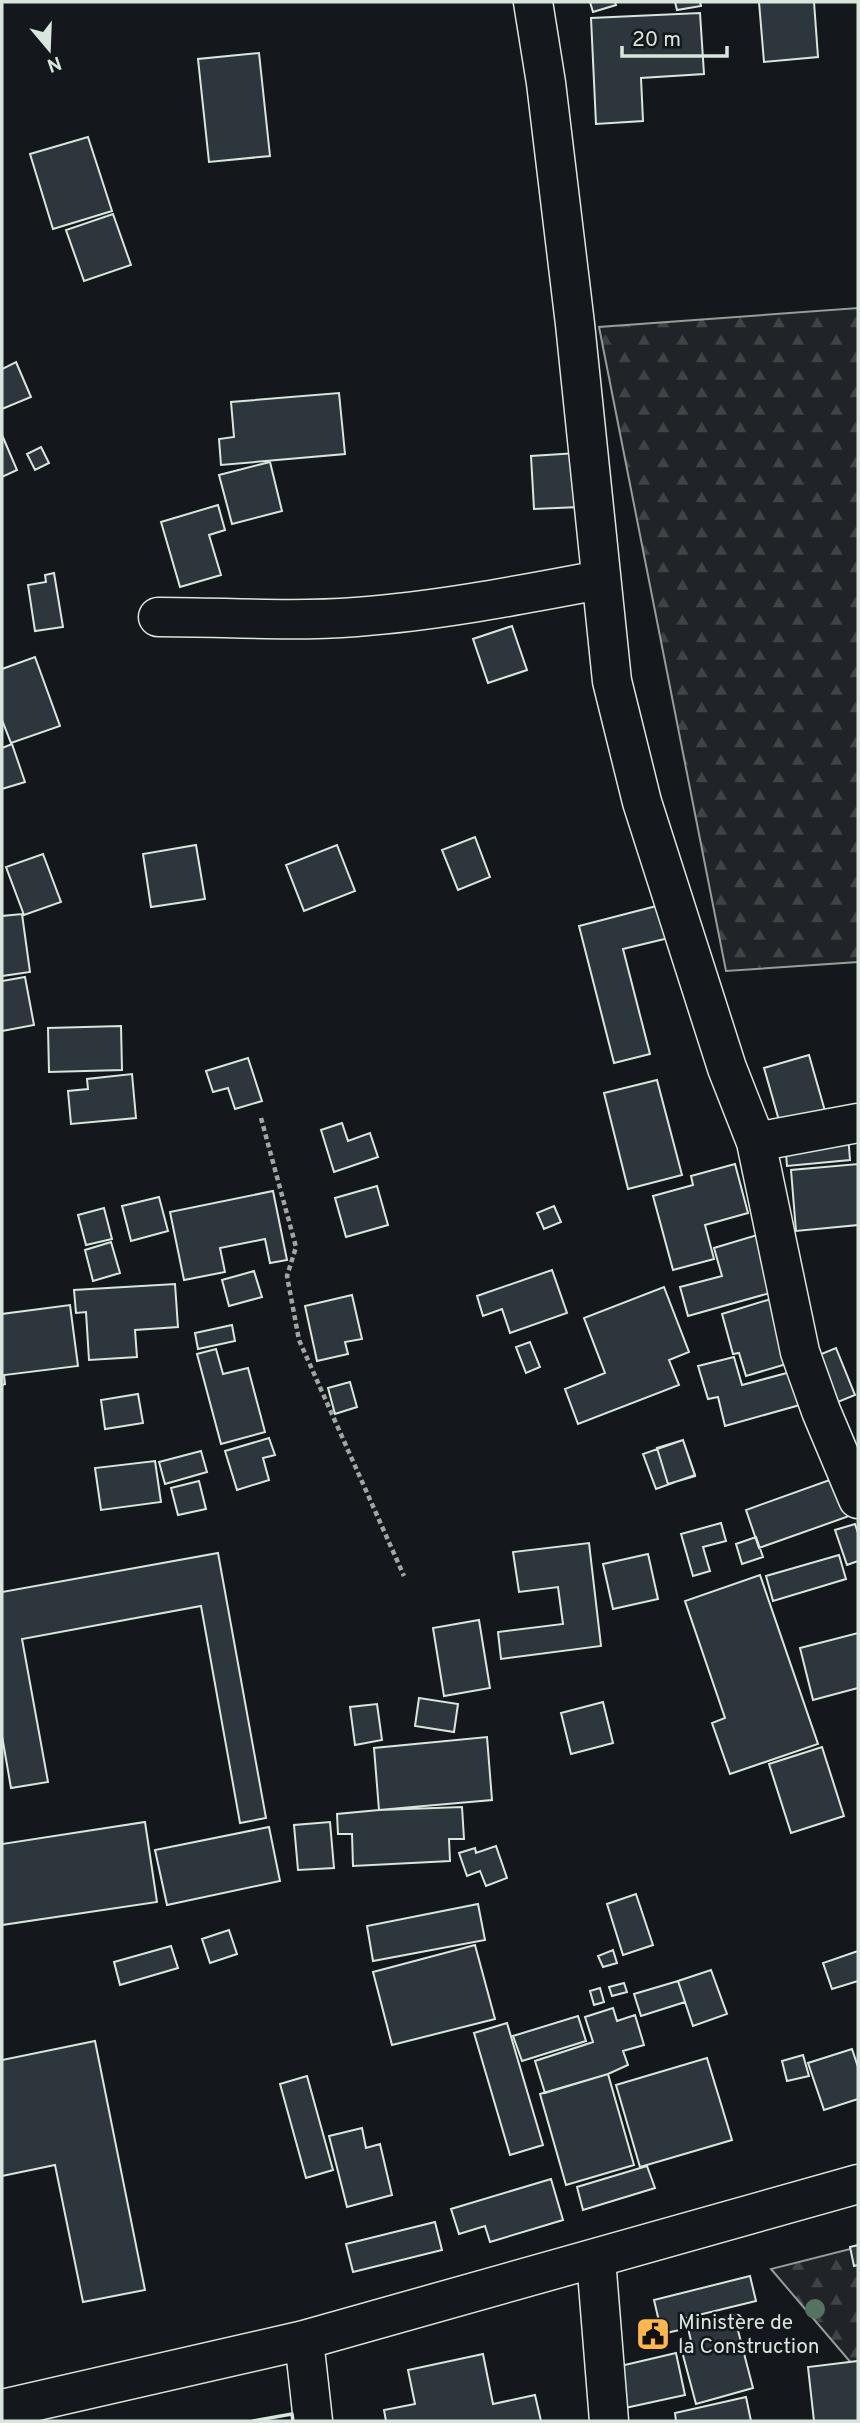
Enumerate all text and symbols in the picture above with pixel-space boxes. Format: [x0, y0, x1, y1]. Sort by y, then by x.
north arrow [14, 14, 84, 84]
scale bar [622, 14, 727, 58]
text: 20 m [632, 27, 681, 54]
text: N [44, 50, 64, 77]
place label: Ministère de la Construction [678, 2310, 820, 2361]
public building icon: Ministère de la Construction [634, 2315, 672, 2353]

